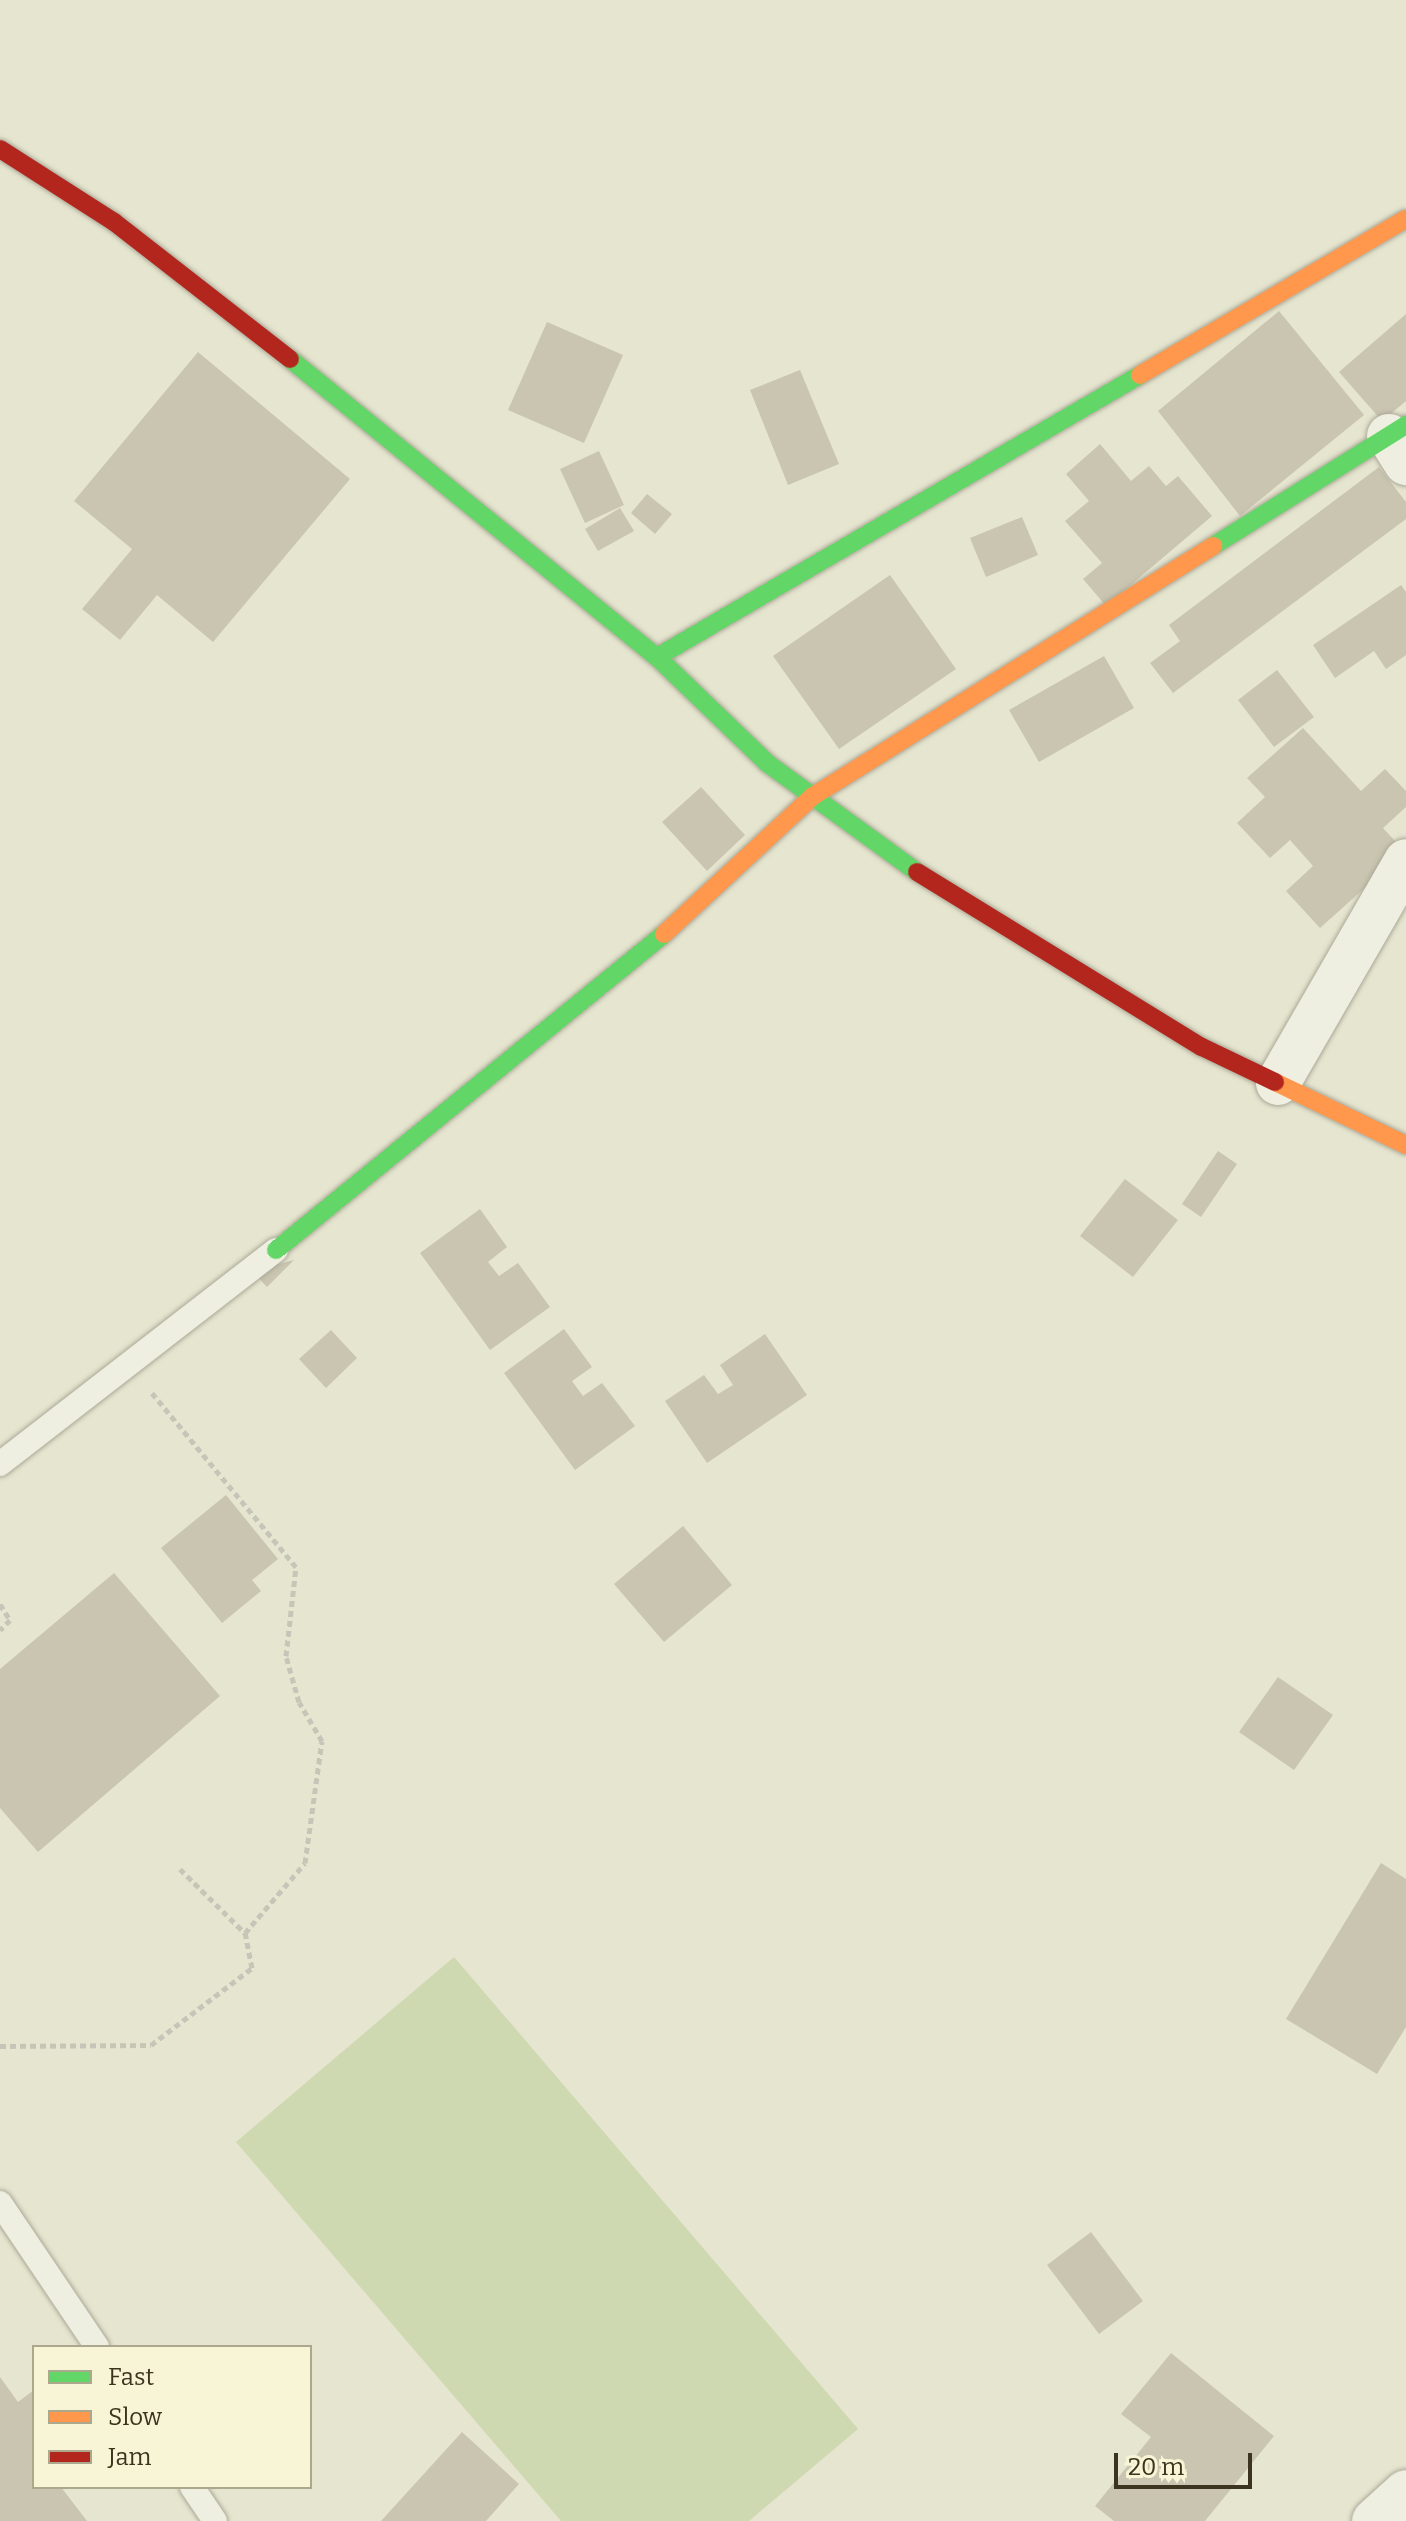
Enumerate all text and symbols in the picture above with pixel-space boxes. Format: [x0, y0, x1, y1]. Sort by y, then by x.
legend [32, 2345, 312, 2489]
text: Fast [108, 2363, 154, 2391]
text: Slow [108, 2403, 162, 2431]
scale bar [1118, 2437, 1256, 2487]
text: Jam [108, 2443, 151, 2471]
text: 20 m [1128, 2453, 1184, 2481]

